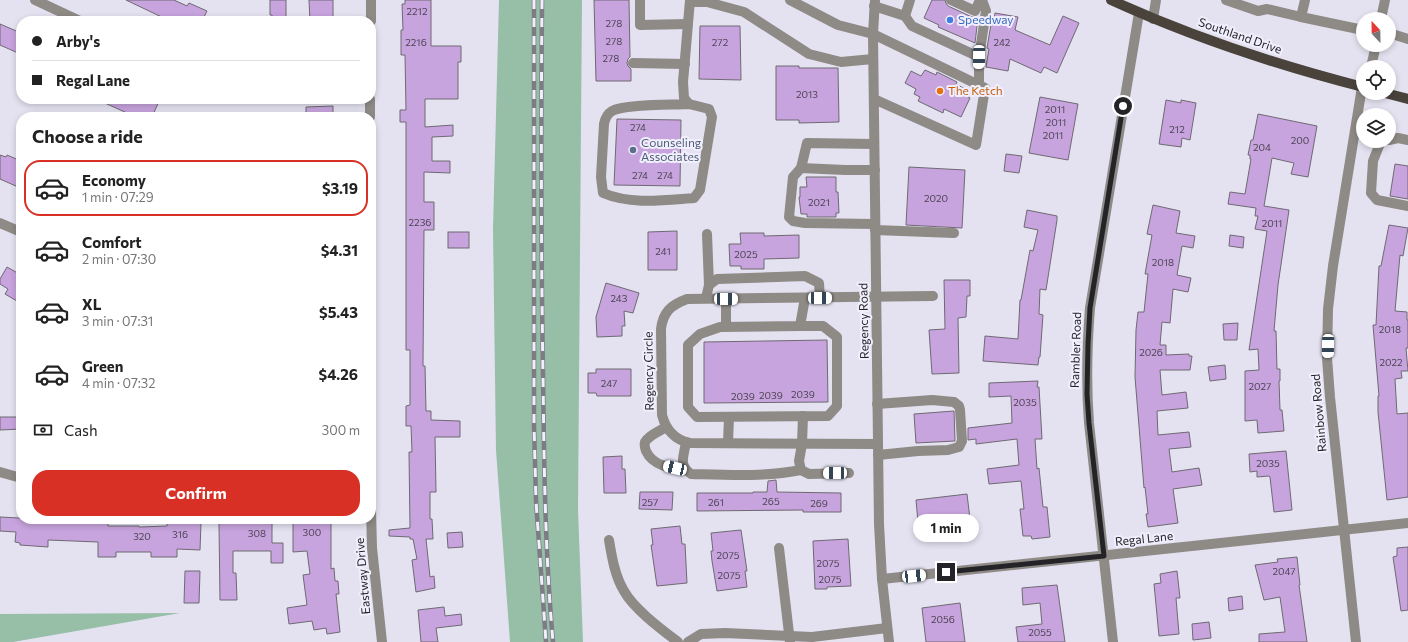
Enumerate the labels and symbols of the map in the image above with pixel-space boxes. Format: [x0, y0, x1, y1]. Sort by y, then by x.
house number: 2212 [407, 5, 428, 17]
place label: Speedway [958, 12, 1014, 26]
north arrow [1356, 12, 1396, 52]
street label: Southland Drive [1197, 14, 1284, 56]
marker: Speedway [945, 15, 955, 25]
house number: 278 [606, 17, 622, 29]
house number: 278 [606, 35, 622, 47]
house number: 2216 [405, 36, 427, 48]
house number: 272 [712, 36, 729, 48]
house number: 242 [994, 36, 1011, 48]
car [973, 45, 985, 69]
house number: 278 [603, 52, 619, 64]
place label: The Ketch [948, 83, 1003, 97]
marker: The Ketch [935, 86, 945, 96]
house number: 2013 [796, 88, 818, 100]
route start [1114, 97, 1132, 115]
house number: 2011 [1045, 103, 1065, 115]
house number: 2011 [1046, 116, 1066, 128]
house number: 274 [630, 121, 646, 133]
house number: 212 [1169, 123, 1185, 135]
house number: 2011 [1043, 129, 1063, 141]
house number: 200 [1291, 134, 1309, 146]
place label: Counseling Associates [641, 135, 702, 163]
house number: 204 [1253, 141, 1271, 153]
marker: Counseling Associates [628, 145, 638, 155]
house number: 274 [632, 169, 648, 181]
house number: 274 [657, 169, 673, 181]
house number: 2020 [924, 192, 948, 204]
house number: 2021 [808, 196, 830, 208]
house number: 2236 [409, 216, 431, 228]
house number: 2011 [1262, 217, 1282, 229]
house number: 241 [655, 245, 671, 257]
house number: 2025 [734, 248, 758, 260]
house number: 2018 [1152, 256, 1174, 268]
street label: Regency Road [855, 283, 871, 359]
house number: 243 [610, 292, 628, 304]
car [808, 292, 832, 304]
car [714, 293, 738, 305]
street label: Rambler Road [1067, 312, 1083, 388]
house number: 2018 [1379, 323, 1401, 335]
street label: Regency Circle [640, 331, 656, 411]
car [1322, 334, 1334, 358]
house number: 2026 [1139, 346, 1163, 358]
house number: 2022 [1379, 356, 1403, 368]
street label: Rainbow Road [1308, 373, 1328, 453]
house number: 247 [601, 377, 617, 389]
house number: 2027 [1249, 380, 1271, 392]
house number: 2039 [791, 388, 815, 400]
house number: 2039 [759, 389, 783, 401]
house number: 2039 [731, 390, 755, 402]
house number: 2035 [1013, 396, 1037, 408]
house number: 2035 [1256, 457, 1280, 469]
car [662, 459, 688, 477]
car [823, 467, 847, 479]
house number: 265 [762, 495, 780, 507]
house number: 257 [642, 496, 658, 508]
house number: 261 [708, 496, 724, 508]
house number: 269 [810, 497, 828, 509]
callout: 1 min [913, 514, 979, 542]
house number: 300 [303, 526, 321, 538]
house number: 308 [248, 527, 266, 539]
house number: 316 [172, 528, 188, 540]
street label: Regal Lane [1114, 528, 1174, 548]
house number: 320 [133, 530, 151, 542]
street label: Eastway Drive [352, 537, 372, 615]
house number: 2075 [717, 549, 740, 561]
house number: 2075 [817, 557, 840, 569]
route end [937, 563, 955, 581]
house number: 2047 [1272, 565, 1296, 577]
house number: 2075 [718, 569, 741, 581]
car [901, 569, 927, 583]
house number: 2075 [819, 573, 842, 585]
house number: 2056 [931, 613, 955, 625]
house number: 2055 [1028, 626, 1052, 638]

